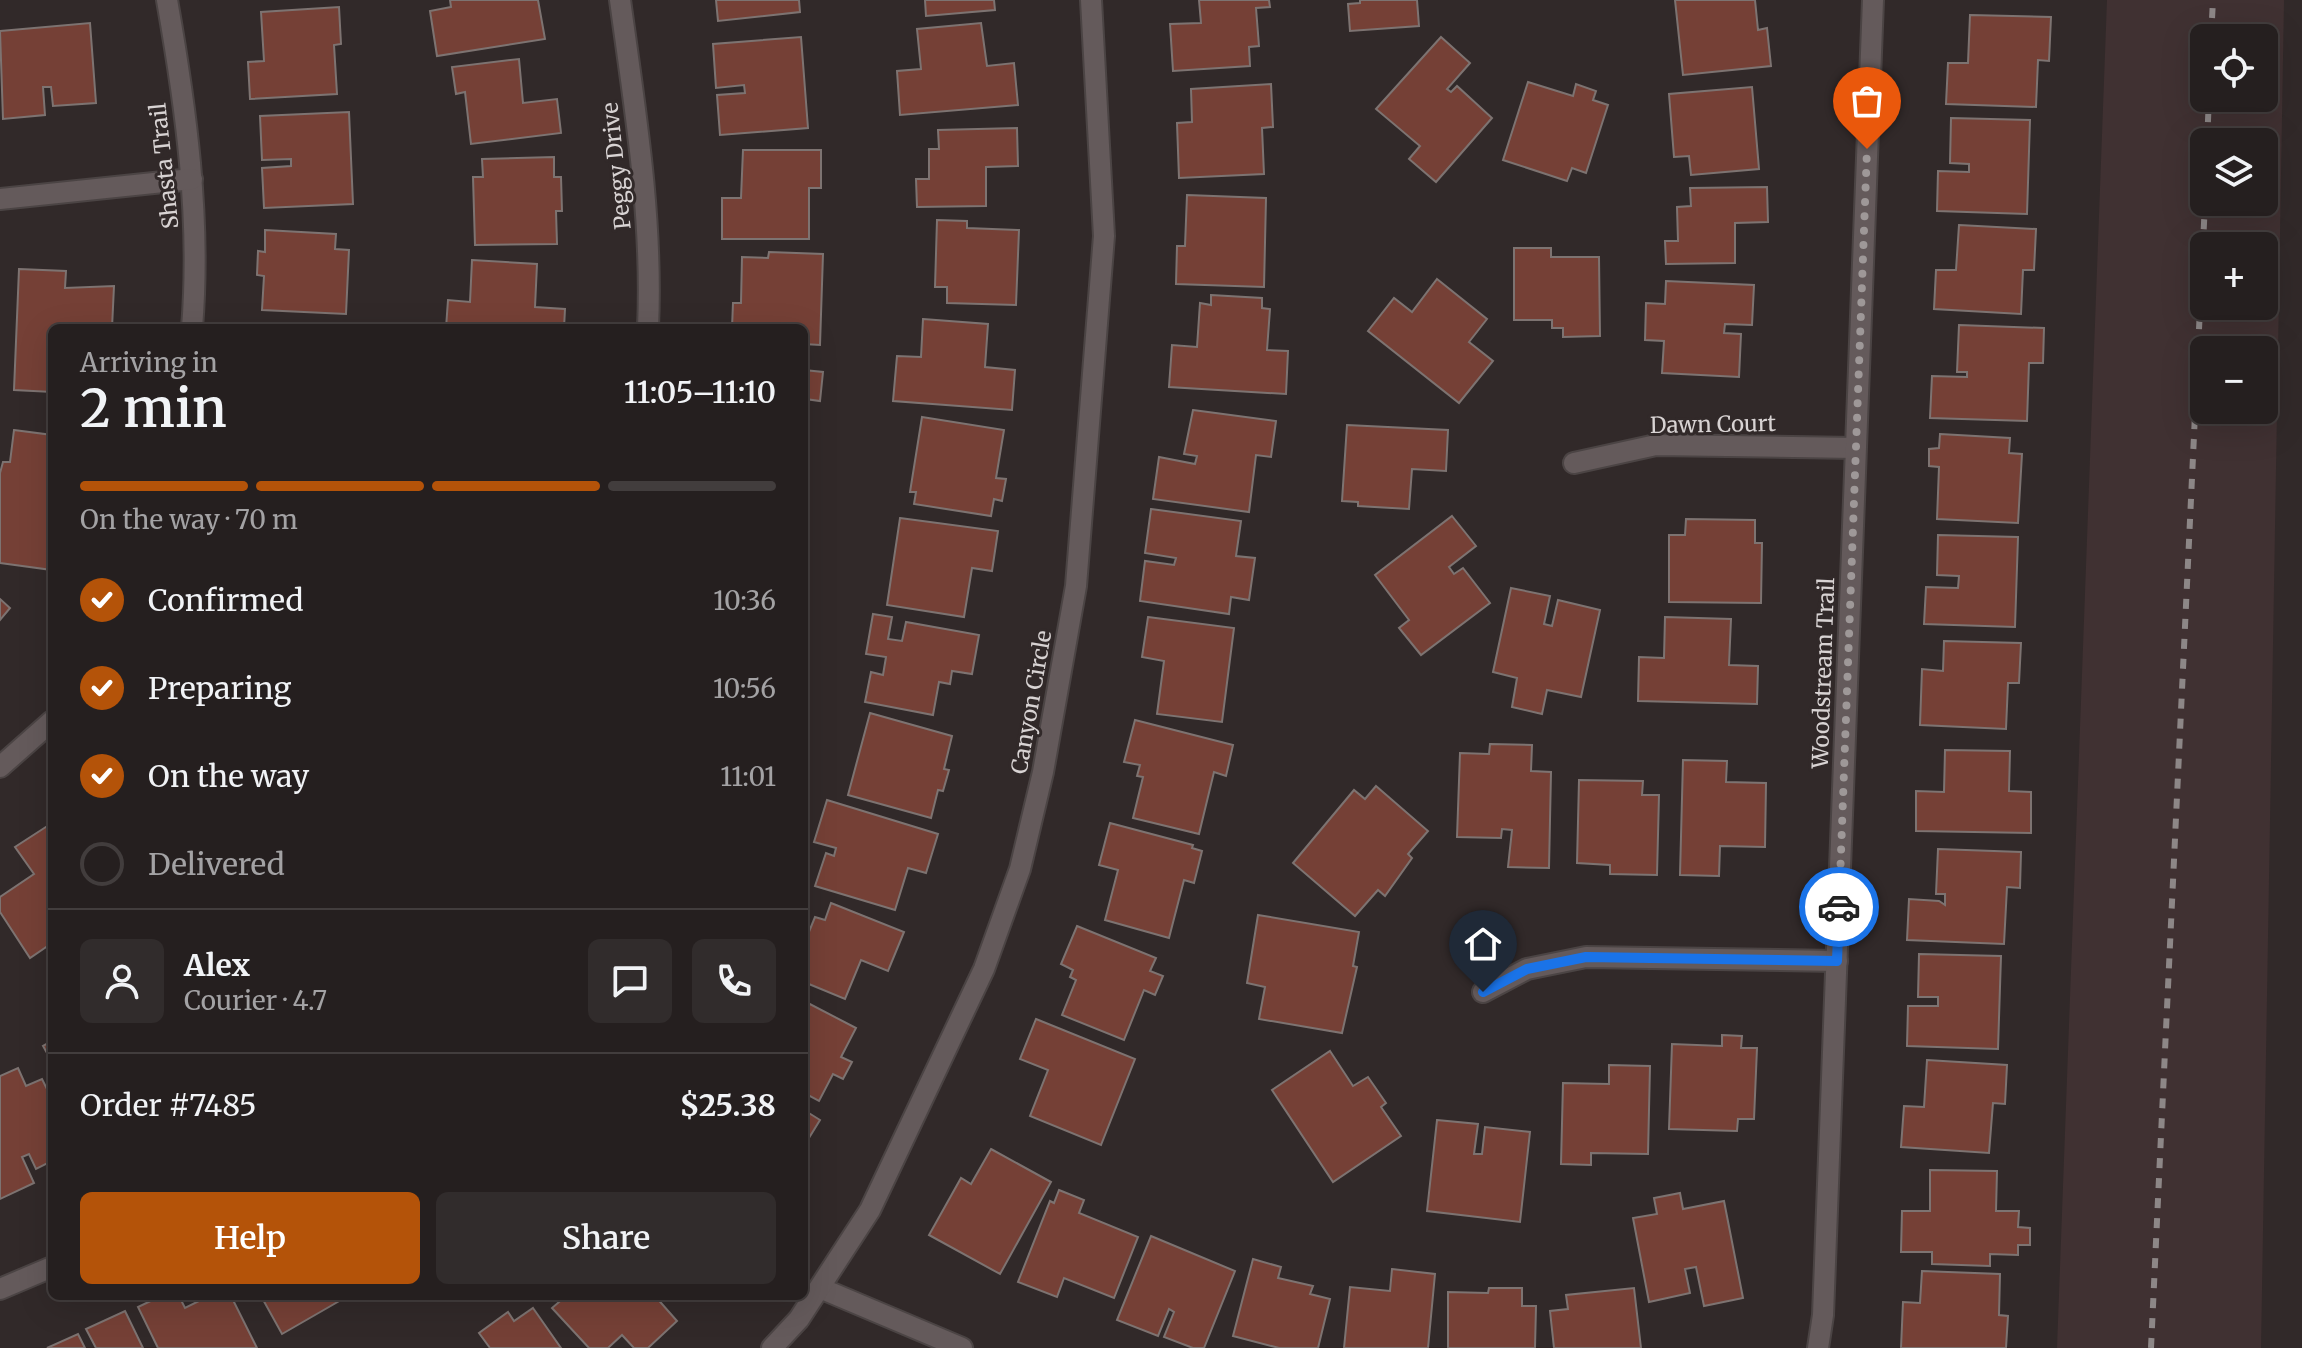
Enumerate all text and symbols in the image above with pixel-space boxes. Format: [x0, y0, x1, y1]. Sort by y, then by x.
map controls [2190, 24, 2278, 424]
button: locate [2190, 24, 2278, 112]
pin [1833, 67, 1901, 149]
icon: bag [1845, 79, 1889, 123]
street label: Shasta Trail [143, 101, 185, 230]
street label: Peggy Drive [595, 101, 637, 231]
button: layers [2190, 128, 2278, 216]
button: + [2190, 232, 2278, 320]
button: − [2190, 336, 2278, 424]
text: Arriving in [80, 346, 218, 379]
text: 11:05–11:10 [624, 373, 776, 411]
text: 2 min [80, 376, 227, 441]
street label: Dawn Court [1650, 409, 1777, 439]
text: On the way · 70 m [80, 503, 298, 536]
street label: Woodstream Trail [1806, 577, 1840, 770]
icon: check [80, 578, 124, 622]
text: Confirmed [148, 581, 303, 619]
text: 10:36 [713, 584, 776, 617]
street label: Canyon Circle [1005, 628, 1057, 776]
icon: check [80, 666, 124, 710]
text: Preparing [148, 669, 291, 707]
text: 10:56 [713, 672, 776, 705]
icon: check [80, 754, 124, 798]
text: On the way [148, 757, 309, 795]
text: 11:01 [720, 760, 776, 793]
text: Delivered [148, 845, 285, 883]
courier [1799, 867, 1879, 947]
icon: car [1817, 885, 1861, 929]
pin [1449, 910, 1517, 992]
icon: home [1461, 922, 1505, 966]
button: person [80, 939, 164, 1023]
button: chat [588, 939, 672, 1023]
button: phone [692, 939, 776, 1023]
text: Alex [184, 946, 250, 984]
text: Courier · 4.7 [184, 984, 327, 1017]
text: Order #7485 [80, 1086, 256, 1124]
text: $25.38 [680, 1086, 776, 1124]
button: Help [80, 1192, 420, 1284]
button: Share [436, 1192, 776, 1284]

